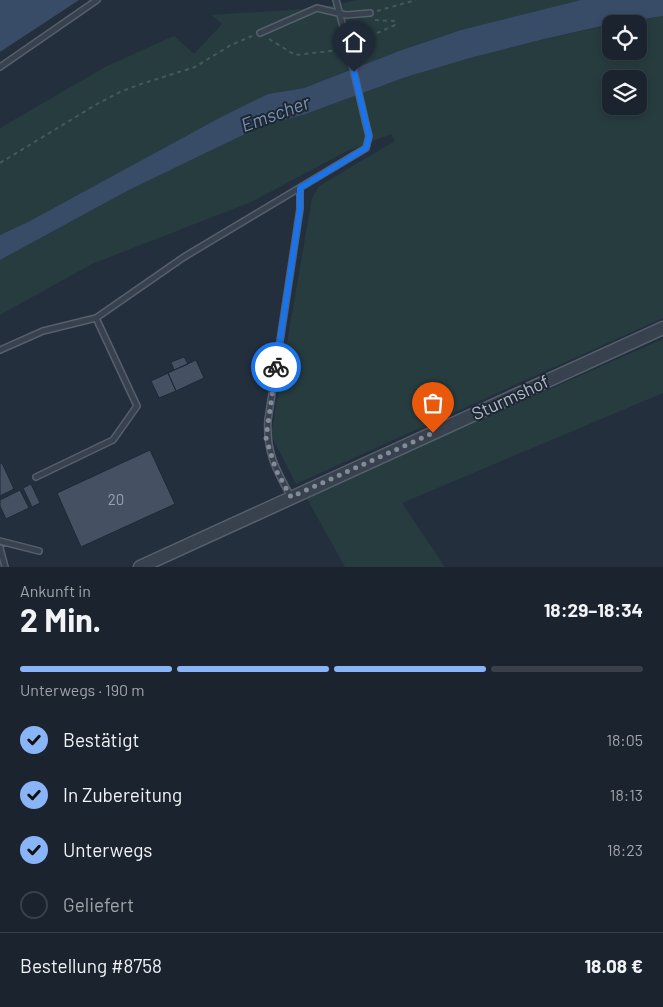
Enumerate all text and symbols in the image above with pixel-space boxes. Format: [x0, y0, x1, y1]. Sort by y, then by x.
map controls [602, 15, 647, 115]
button: locate [602, 15, 647, 60]
pin [333, 21, 375, 72]
icon: home [340, 28, 368, 56]
button: layers [602, 70, 647, 115]
water label: Emscher [238, 90, 314, 136]
courier [251, 342, 301, 392]
icon: bike [262, 353, 290, 381]
street label: Sturmshof [468, 370, 552, 424]
pin [412, 382, 454, 433]
icon: bag [419, 389, 447, 417]
house number: 20 [108, 490, 124, 508]
text: Ankunft in [20, 581, 91, 600]
text: 18:29–18:34 [544, 598, 643, 621]
text: 2 Min. [20, 600, 101, 638]
text: Unterwegs · 190 m [20, 680, 144, 699]
icon: check [20, 726, 48, 754]
text: Bestätigt [63, 728, 139, 751]
text: 18:05 [606, 730, 643, 749]
icon: check [20, 781, 48, 809]
text: In Zubereitung [63, 783, 182, 806]
text: 18:13 [610, 785, 643, 804]
icon: check [20, 836, 48, 864]
text: Unterwegs [63, 838, 152, 861]
text: 18:23 [607, 840, 643, 859]
text: Geliefert [63, 893, 134, 916]
text: Bestellung #8758 [20, 954, 162, 977]
text: 18.08 € [584, 954, 643, 977]

